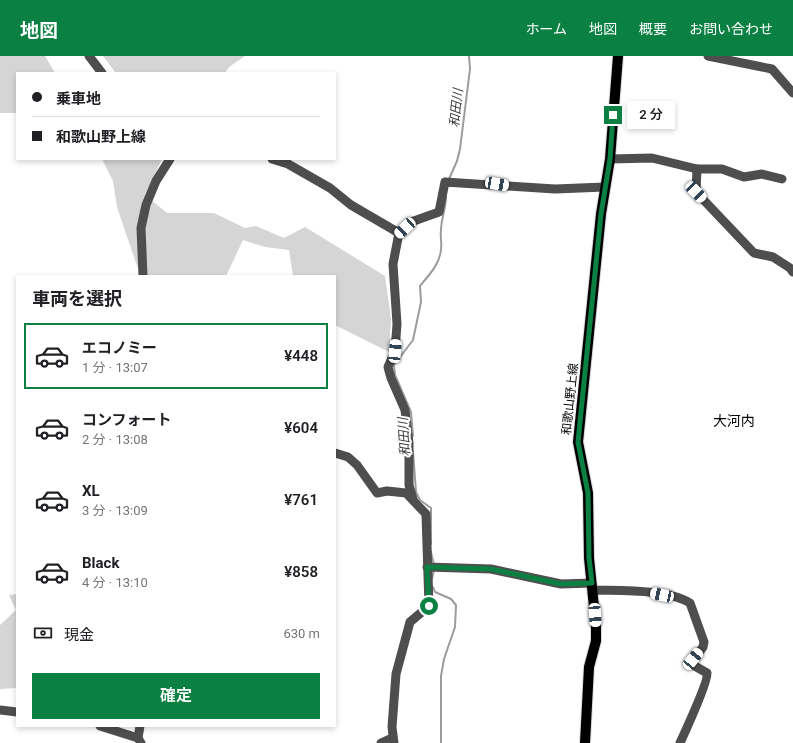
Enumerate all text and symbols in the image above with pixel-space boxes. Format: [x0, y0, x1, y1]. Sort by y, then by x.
text: 地図 [20, 19, 58, 42]
text: ホーム [525, 21, 567, 37]
text: 地図 [589, 21, 617, 37]
text: 概要 [639, 21, 667, 37]
text: お問い合わせ [689, 21, 773, 37]
water label: 和田川 [447, 86, 466, 128]
text: 乗車地 [56, 90, 101, 108]
callout: 2 分 [627, 101, 675, 129]
route end [604, 106, 622, 124]
text: 2 分 [639, 107, 663, 122]
text: 和歌山野上線 [56, 128, 146, 146]
car [484, 176, 510, 192]
car [683, 179, 709, 205]
car [392, 215, 418, 241]
text: 車両を選択 [32, 288, 122, 309]
icon: car [34, 338, 70, 374]
text: エコノミー [82, 339, 157, 357]
car [388, 339, 402, 363]
text: ¥448 [284, 347, 318, 365]
text: 1 分 · 13:07 [82, 360, 148, 375]
street label: 和歌山野上線 [559, 362, 581, 436]
icon: car [34, 410, 70, 446]
text: コンフォート [82, 411, 172, 429]
district label: 大河内 [713, 413, 755, 429]
water label: 和田川 [395, 415, 413, 457]
text: ¥604 [284, 419, 318, 437]
text: 2 分 · 13:08 [82, 432, 148, 447]
icon: car [34, 482, 70, 518]
text: XL [82, 482, 100, 500]
text: ¥761 [284, 491, 318, 509]
text: 3 分 · 13:09 [82, 503, 148, 518]
icon: car [34, 554, 70, 590]
text: Black [82, 554, 119, 572]
text: ¥858 [284, 563, 318, 581]
text: 4 分 · 13:10 [82, 575, 148, 590]
car [649, 587, 675, 603]
route start [420, 597, 438, 615]
car [588, 603, 602, 627]
icon: cash [32, 622, 54, 644]
text: 現金 [64, 626, 94, 644]
text: 630 m [283, 626, 320, 641]
car [681, 646, 705, 672]
button: 確定 [32, 673, 320, 719]

